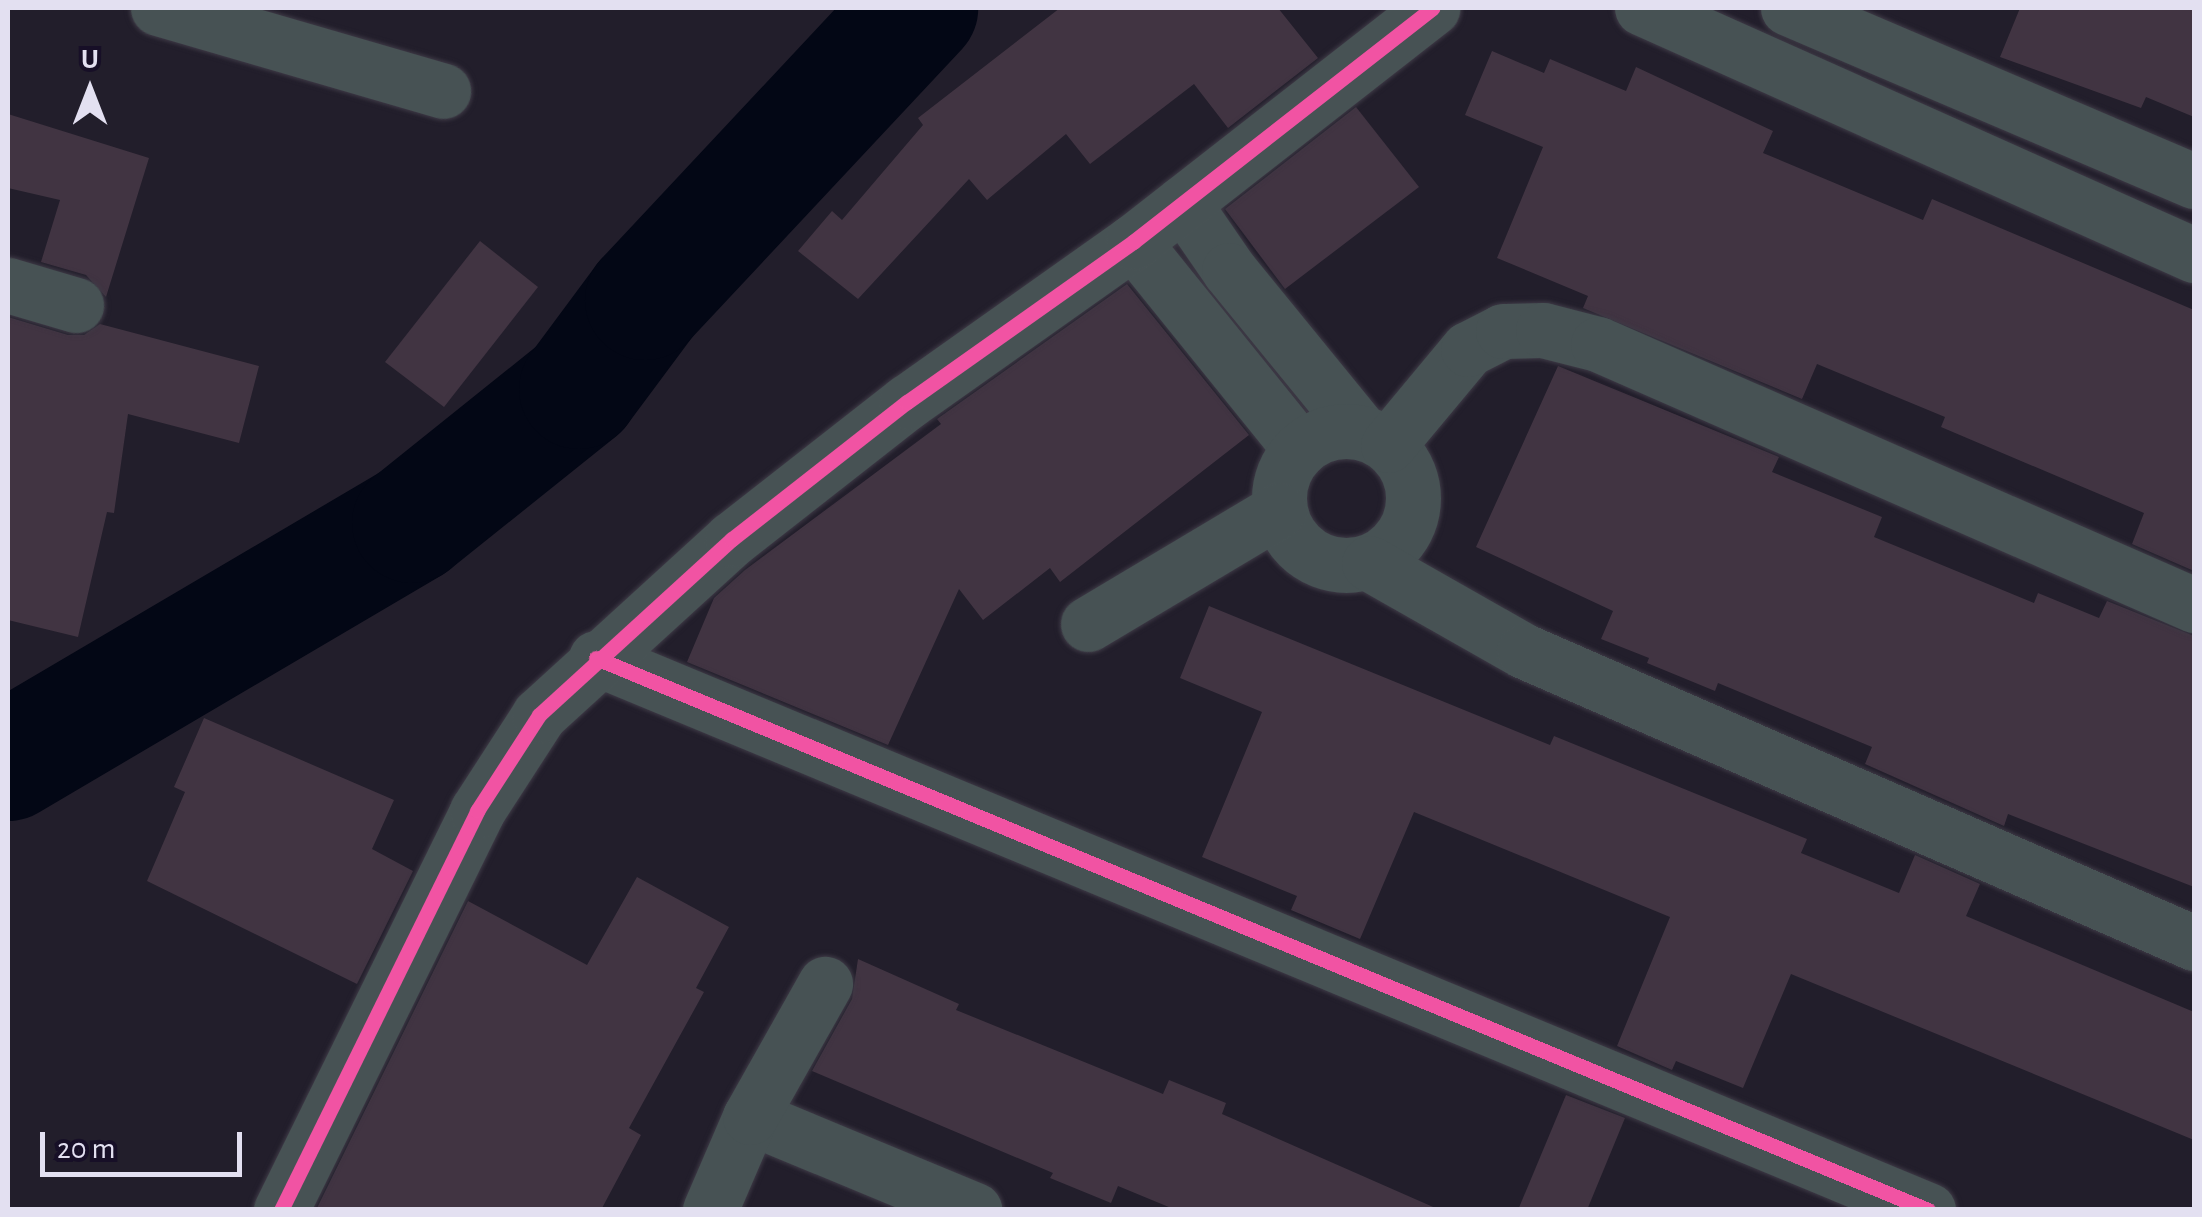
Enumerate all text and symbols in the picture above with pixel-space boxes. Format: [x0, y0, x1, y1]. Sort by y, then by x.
north arrow [40, 40, 140, 140]
text: U [81, 46, 99, 74]
scale bar [45, 1112, 248, 1174]
text: 20 m [57, 1134, 115, 1164]

